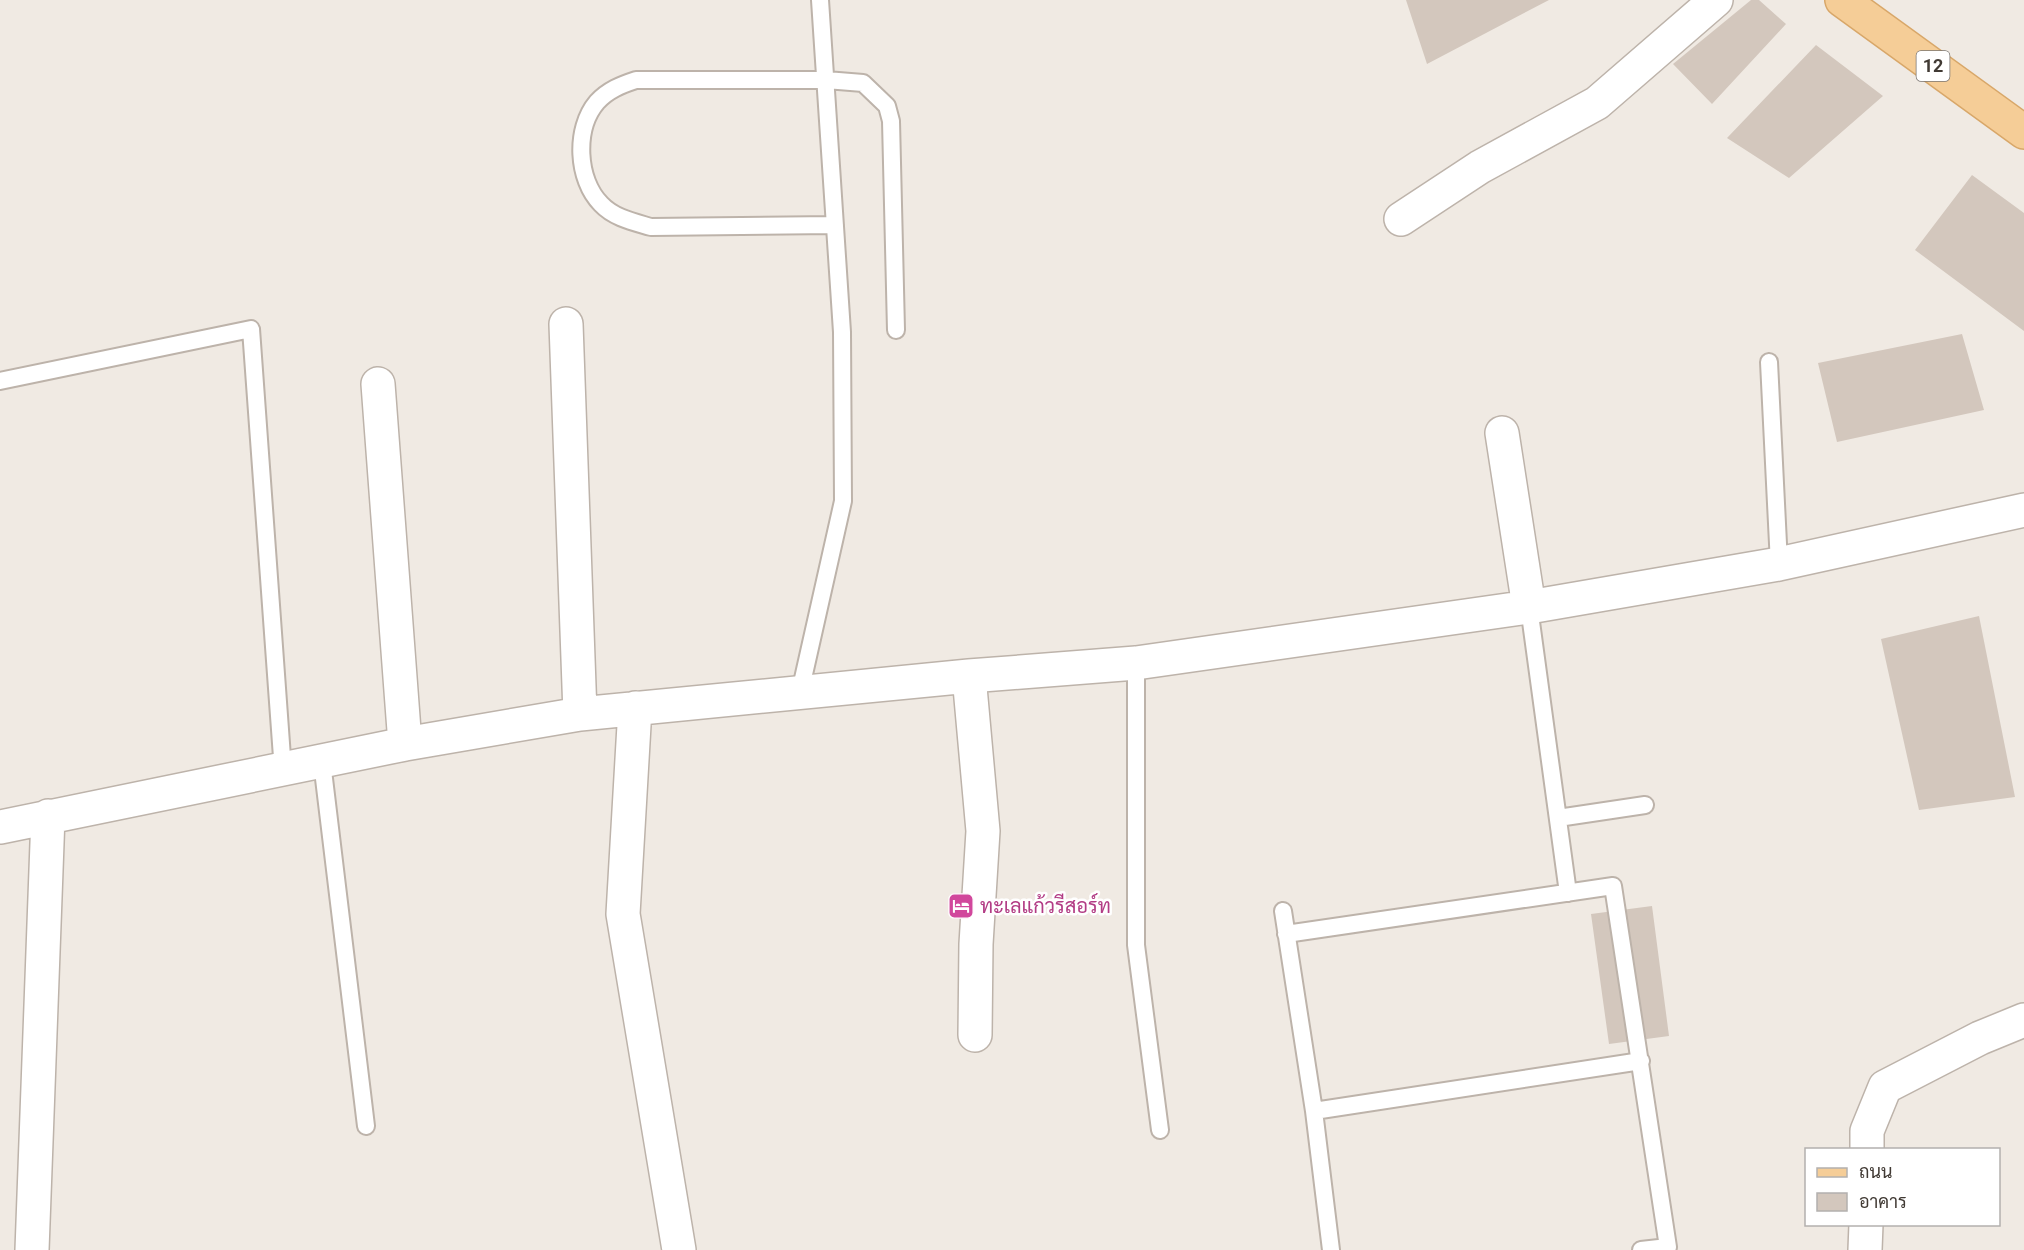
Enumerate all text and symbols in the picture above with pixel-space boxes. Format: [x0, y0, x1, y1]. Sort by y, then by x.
road number: 12 [1916, 51, 1950, 81]
hotel icon: ทะเลแก้วรีสอร์ท [946, 891, 976, 921]
place label: ทะเลแก้วรีสอร์ท [980, 892, 1111, 918]
legend [1805, 1148, 2000, 1226]
text: ถนน [1859, 1161, 1892, 1182]
text: อาคาร [1859, 1191, 1907, 1212]

